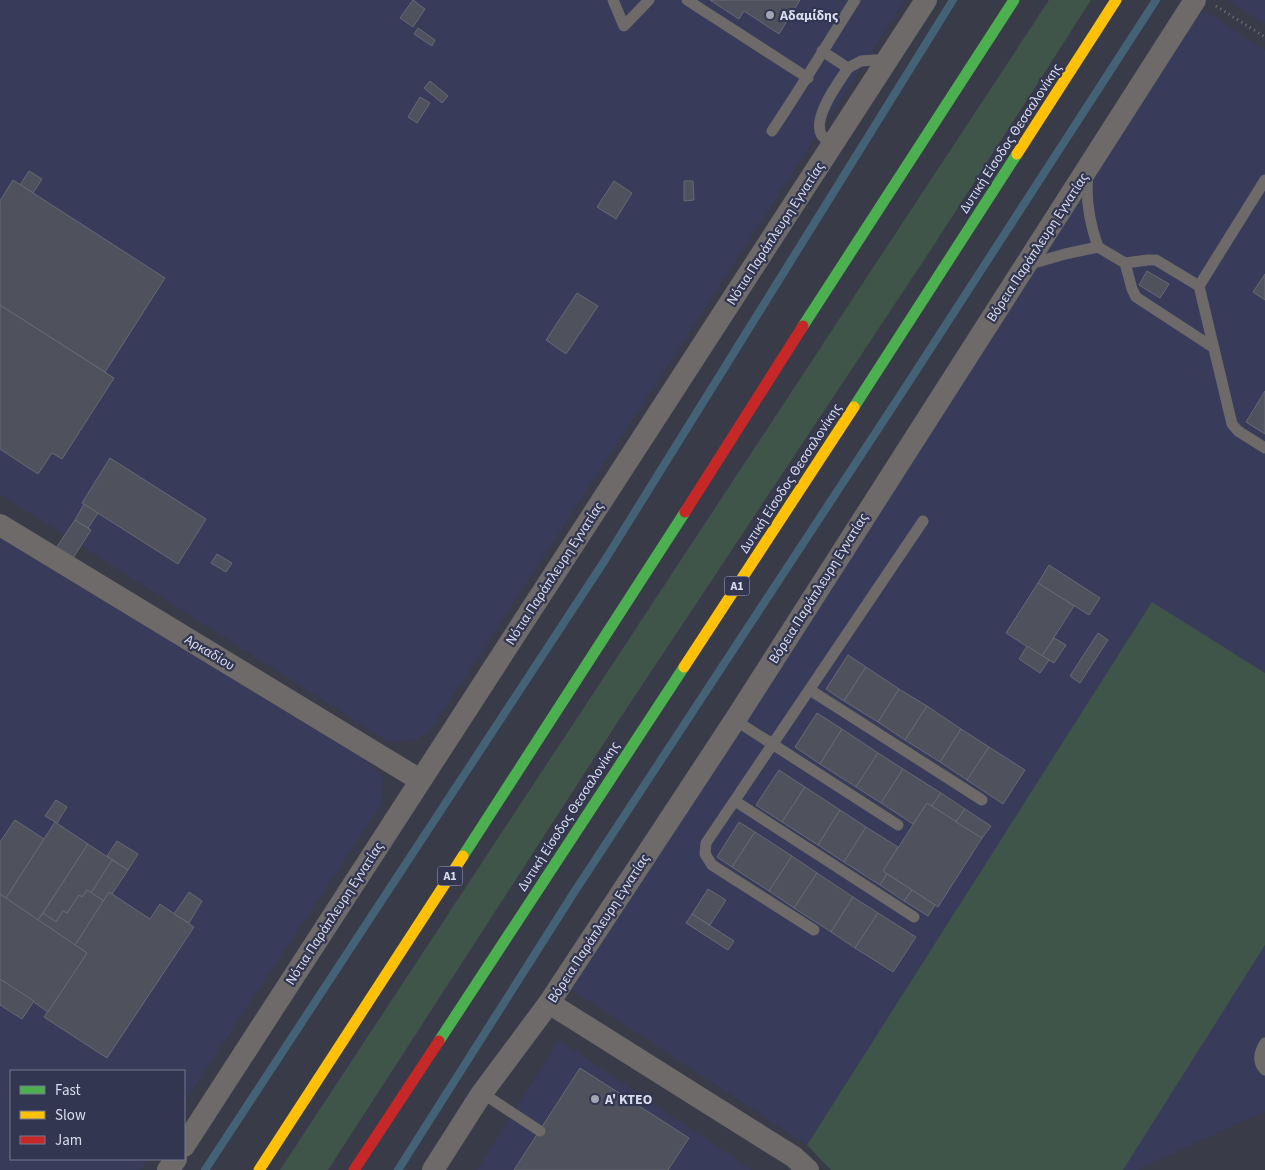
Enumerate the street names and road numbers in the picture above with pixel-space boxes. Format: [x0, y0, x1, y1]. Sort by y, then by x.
street label: Δυτική Είσοδος Θεσσαλονίκης [955, 60, 1067, 217]
street label: Νότια Παράπλευρη Εγνατίας [722, 158, 830, 309]
street label: Βόρεια Παράπλευρη Εγνατίας [982, 169, 1094, 326]
street label: Δυτική Είσοδος Θεσσαλονίκης [735, 400, 847, 557]
street label: Νότια Παράπλευρη Εγνατίας [501, 498, 609, 649]
street label: Βόρεια Παράπλευρη Εγνατίας [764, 509, 874, 668]
road number: Α1 [724, 576, 750, 596]
street label: Αρκαδίου [181, 630, 238, 676]
street label: Δυτική Είσοδος Θεσσαλονίκης [513, 738, 625, 895]
street label: Νότια Παράπλευρη Εγνατίας [281, 838, 389, 989]
street label: Βόρεια Παράπλευρη Εγνατίας [543, 850, 655, 1007]
road number: Α1 [438, 866, 462, 886]

